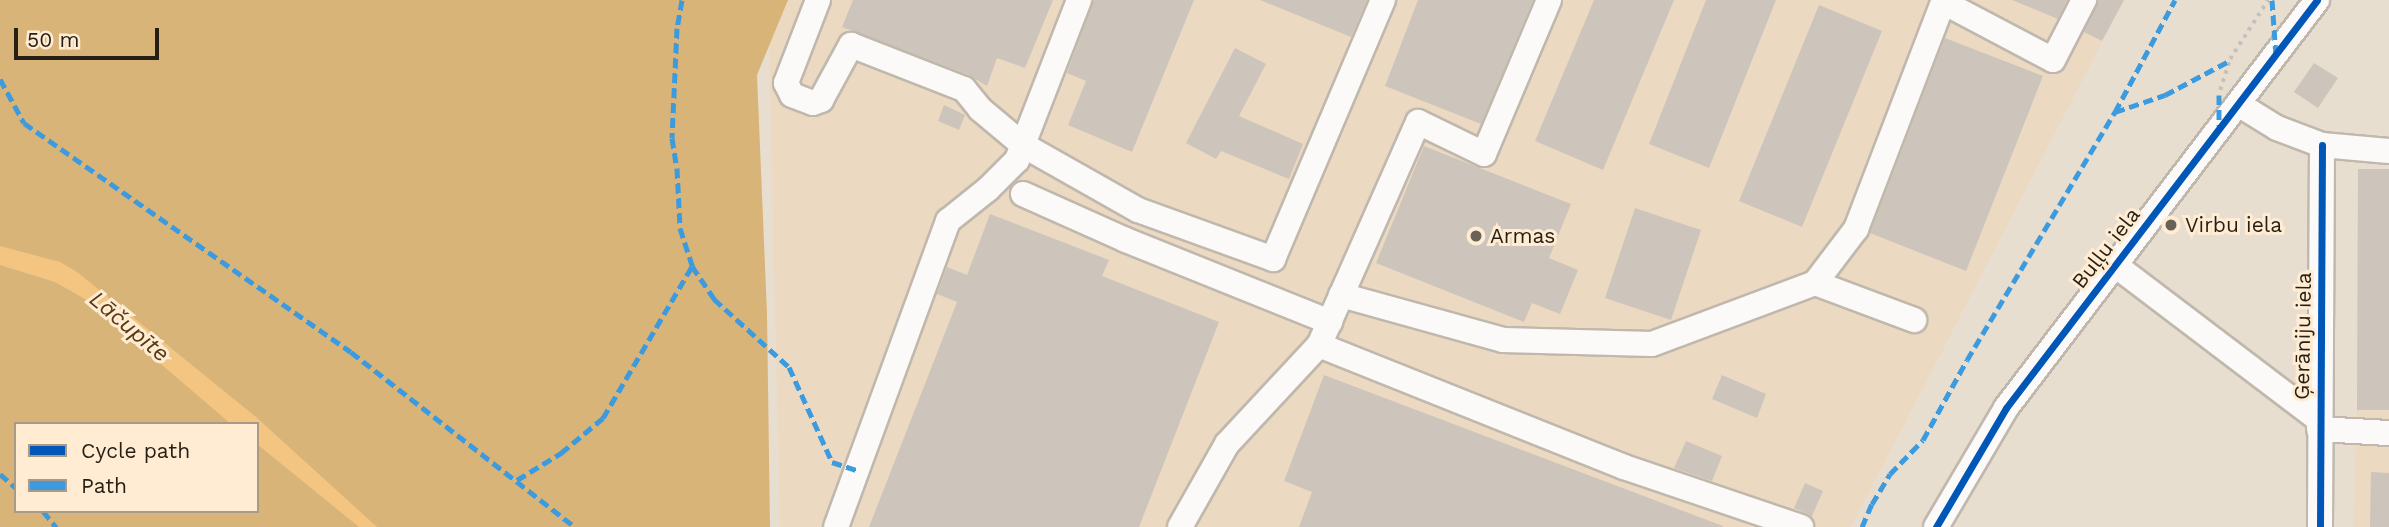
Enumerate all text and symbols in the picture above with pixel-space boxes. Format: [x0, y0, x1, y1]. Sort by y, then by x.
scale bar [18, 14, 163, 58]
text: 50 m [27, 27, 79, 52]
street label: Buļļu iela [2067, 203, 2145, 293]
place label: Virbu iela [2185, 212, 2282, 238]
marker: Virbu iela [2163, 217, 2179, 233]
place label: Armas [1490, 223, 1555, 249]
marker: Armas [1468, 228, 1484, 244]
street label: Ģerāniju iela [2289, 272, 2317, 400]
water label: Lāčupīte [83, 286, 175, 368]
legend [14, 422, 259, 513]
text: Cycle path [81, 438, 190, 463]
text: Path [81, 473, 127, 498]

